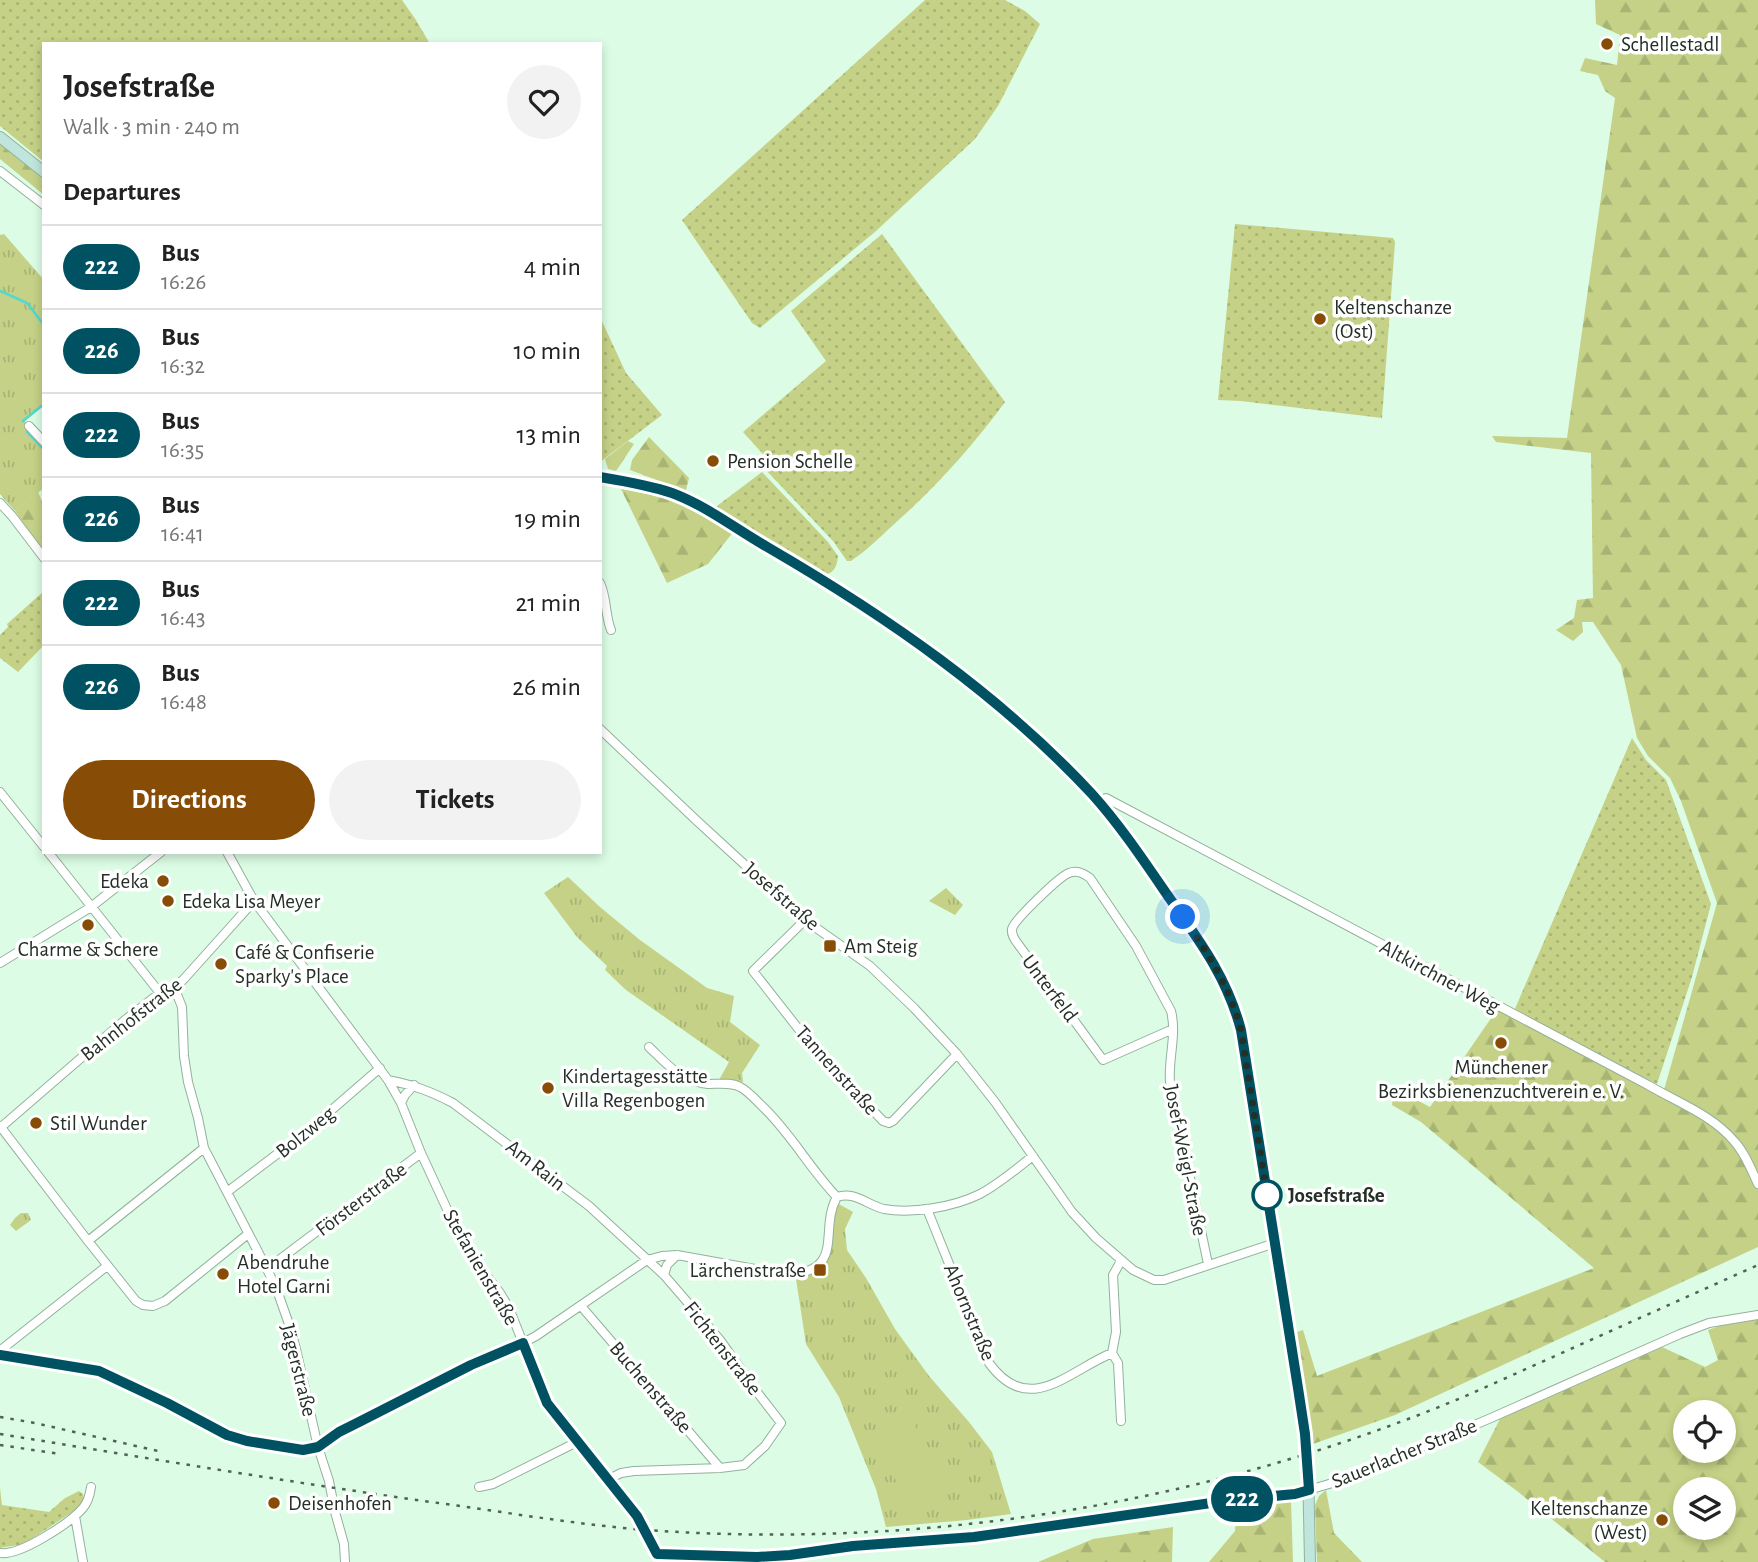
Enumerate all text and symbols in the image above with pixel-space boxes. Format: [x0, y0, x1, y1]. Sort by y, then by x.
place label: Schellestadl [1621, 34, 1719, 55]
marker: Schellestadl [1599, 36, 1615, 52]
button: heart [507, 65, 581, 139]
text: Josefstraße [63, 71, 215, 104]
text: Walk · 3 min · 240 m [63, 116, 240, 139]
text: Departures [63, 179, 181, 205]
text: Bus [161, 240, 200, 266]
text: 4 min [524, 254, 581, 280]
text: 222 [85, 255, 118, 279]
text: 16:26 [161, 271, 206, 294]
place label: Keltenschanze (Ost) [1334, 297, 1452, 342]
marker: Keltenschanze (Ost) [1312, 311, 1328, 327]
text: Bus [161, 324, 200, 350]
text: 10 min [514, 338, 581, 364]
text: 226 [84, 339, 119, 363]
text: 16:32 [161, 355, 205, 378]
text: Bus [161, 408, 200, 434]
text: 13 min [517, 422, 581, 448]
text: 222 [85, 423, 118, 447]
text: 16:35 [161, 439, 204, 462]
place label: Pension Schelle [727, 451, 853, 472]
marker: Pension Schelle [705, 453, 721, 469]
text: Bus [161, 492, 200, 518]
text: 19 min [515, 506, 581, 532]
text: 226 [84, 507, 119, 531]
text: 16:41 [161, 523, 204, 546]
text: Bus [161, 576, 200, 602]
text: 21 min [515, 590, 581, 616]
text: 222 [85, 591, 118, 615]
text: 16:43 [161, 607, 206, 630]
text: Bus [161, 660, 200, 686]
text: 26 min [512, 674, 581, 700]
text: 226 [84, 675, 119, 699]
text: 16:48 [161, 691, 207, 714]
button: Directions [63, 760, 315, 840]
button: Tickets [329, 760, 581, 840]
street label: Josefstraße [740, 858, 823, 935]
place label: Edeka [100, 871, 149, 892]
marker: Edeka [155, 873, 171, 889]
place label: Edeka Lisa Meyer [182, 891, 320, 912]
marker: Edeka Lisa Meyer [160, 893, 176, 909]
your location [1165, 899, 1200, 934]
marker: Charme & Schere [80, 917, 96, 933]
place label: Am Steig [844, 936, 918, 957]
street label: Altkirchner Weg [1376, 936, 1504, 1017]
marker: Am Steig [822, 938, 838, 954]
place label: Charme & Schere [18, 939, 158, 960]
place label: Café & Confiserie Sparky's Place [235, 942, 374, 987]
street label: Unterfeld [1018, 951, 1082, 1026]
marker: Café & Confiserie Sparky's Place [213, 956, 229, 972]
street label: Bahnhofstraße [77, 974, 186, 1065]
street label: Tannenstraße [791, 1022, 882, 1119]
marker: Münchener Bezirksbienenzuchtverein e. V. [1493, 1035, 1509, 1051]
place label: Münchener Bezirksbienenzuchtverein e. V. [1378, 1057, 1624, 1102]
place label: Kindertagesstätte Villa Regenbogen [562, 1066, 708, 1111]
marker: Kindertagesstätte Villa Regenbogen [540, 1080, 556, 1096]
street label: Josef-Weigl-Straße [1161, 1083, 1210, 1238]
street label: Bolzweg [272, 1102, 339, 1162]
place label: Stil Wunder [50, 1113, 147, 1134]
marker: Stil Wunder [28, 1115, 44, 1131]
street label: Am Rain [502, 1136, 569, 1195]
street label: Försterstraße [312, 1159, 411, 1240]
marker: Josefstraße [1252, 1180, 1282, 1210]
place label: Josefstraße [1288, 1185, 1385, 1206]
street label: Stefanienstraße [439, 1206, 522, 1329]
place label: Abendruhe Hotel Garni [237, 1252, 331, 1297]
place label: Lärchenstraße [689, 1260, 806, 1281]
street label: Ahornstraße [940, 1261, 999, 1364]
marker: Lärchenstraße [812, 1262, 828, 1278]
marker: Abendruhe Hotel Garni [215, 1266, 231, 1282]
street label: Fichtenstraße [680, 1298, 765, 1399]
street label: Jägerstraße [277, 1322, 320, 1419]
street label: Buchenstraße [605, 1338, 696, 1437]
map controls [1673, 1400, 1736, 1540]
button: locate [1673, 1400, 1736, 1463]
street label: Sauerlacher Straße [1329, 1415, 1480, 1492]
line badge: 222 [1202, 1476, 1282, 1522]
button: layers [1673, 1477, 1736, 1540]
text: 222 [1225, 1487, 1259, 1511]
place label: Deisenhofen [288, 1493, 392, 1514]
marker: Deisenhofen [266, 1495, 282, 1511]
place label: Keltenschanze (West) [1530, 1498, 1648, 1543]
marker: Keltenschanze (West) [1654, 1512, 1670, 1528]

